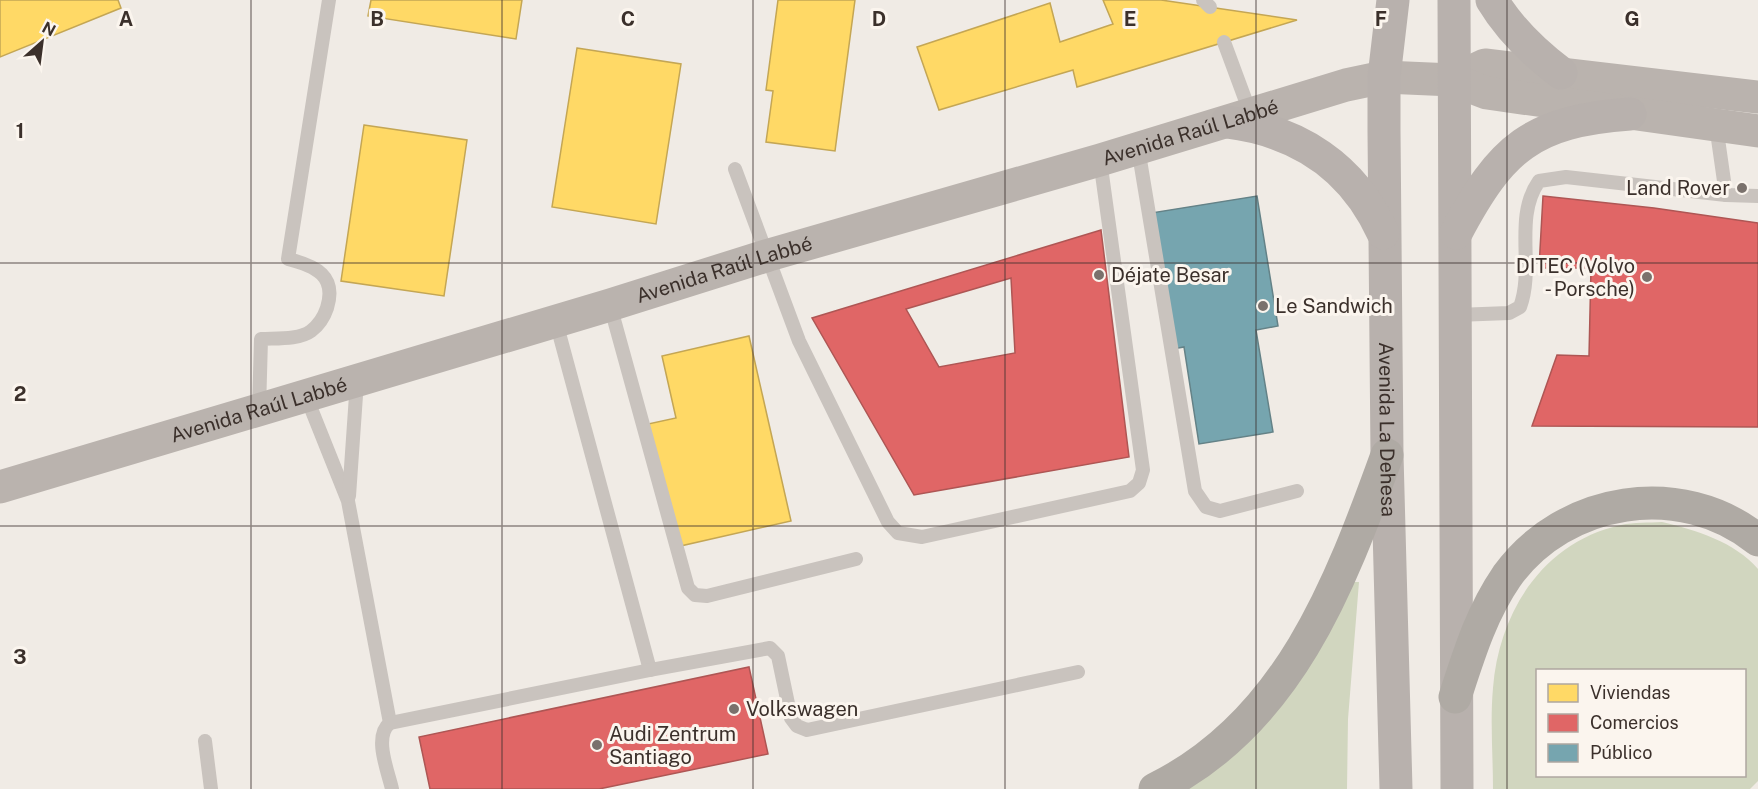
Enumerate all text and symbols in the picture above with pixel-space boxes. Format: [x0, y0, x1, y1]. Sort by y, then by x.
text: A [119, 7, 133, 31]
text: B [370, 7, 384, 31]
text: C [621, 7, 635, 31]
text: D [872, 7, 886, 31]
text: E [1124, 7, 1136, 31]
text: F [1375, 7, 1387, 31]
text: G [1624, 7, 1640, 31]
north arrow [12, 12, 72, 72]
text: N [39, 18, 59, 41]
street label: Avenida Raúl Labbé [1099, 94, 1281, 171]
text: 1 [16, 119, 24, 143]
place label: Land Rover [1626, 176, 1730, 200]
marker: Land Rover [1735, 181, 1749, 195]
street label: Avenida Raúl Labbé [633, 231, 815, 308]
place label: DITEC (Volvo - Porsche) [1516, 254, 1635, 301]
place label: Déjate Besar [1111, 263, 1230, 287]
marker: Déjate Besar [1092, 268, 1106, 282]
marker: DITEC (Volvo - Porsche) [1640, 270, 1654, 284]
place label: Le Sandwich [1275, 294, 1393, 318]
marker: Le Sandwich [1256, 299, 1270, 313]
street label: Avenida La Dehesa [1374, 342, 1401, 517]
street label: Avenida Raúl Labbé [168, 372, 350, 447]
text: 2 [14, 382, 26, 406]
text: 3 [13, 645, 27, 669]
legend [1536, 669, 1746, 777]
text: Viviendas [1590, 682, 1670, 703]
place label: Volkswagen [746, 697, 858, 721]
marker: Volkswagen [727, 702, 741, 716]
text: Comercios [1590, 712, 1679, 733]
place label: Audi Zentrum Santiago [609, 722, 736, 769]
marker: Audi Zentrum Santiago [590, 738, 604, 752]
text: Público [1590, 742, 1652, 763]

